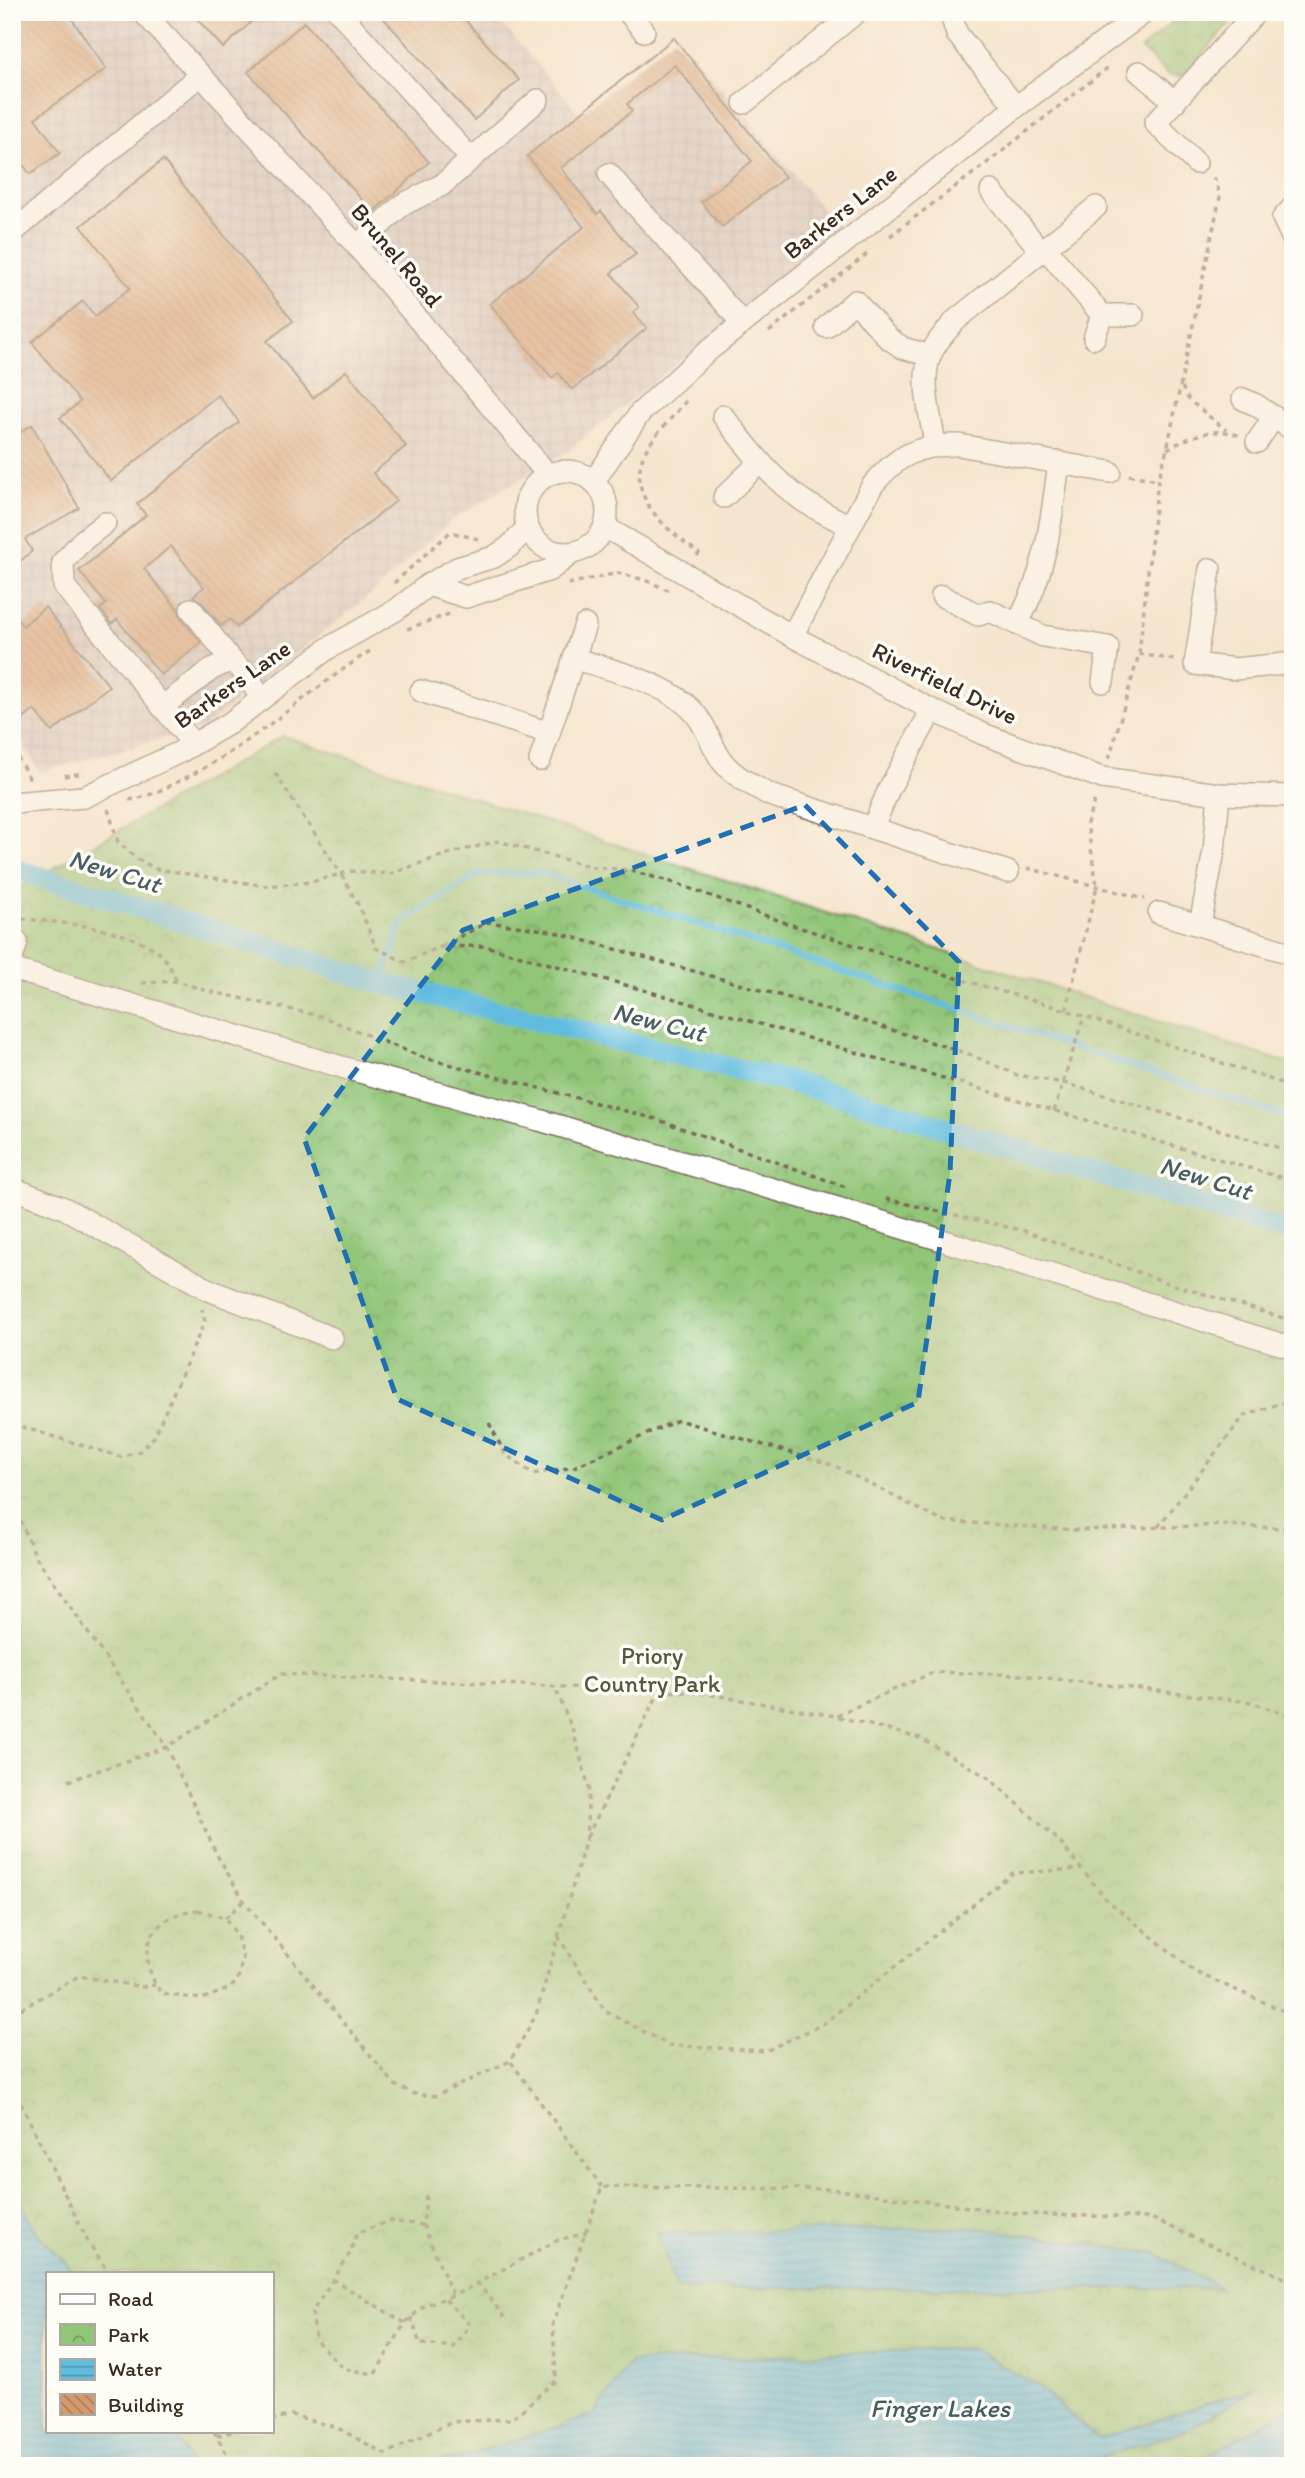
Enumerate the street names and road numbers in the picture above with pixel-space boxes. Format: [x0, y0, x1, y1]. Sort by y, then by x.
street label: Barkers Lane [778, 159, 902, 265]
street label: Brunel Road [345, 197, 449, 313]
street label: Barkers Lane [168, 633, 296, 735]
street label: Riverfield Drive [868, 635, 1022, 731]

